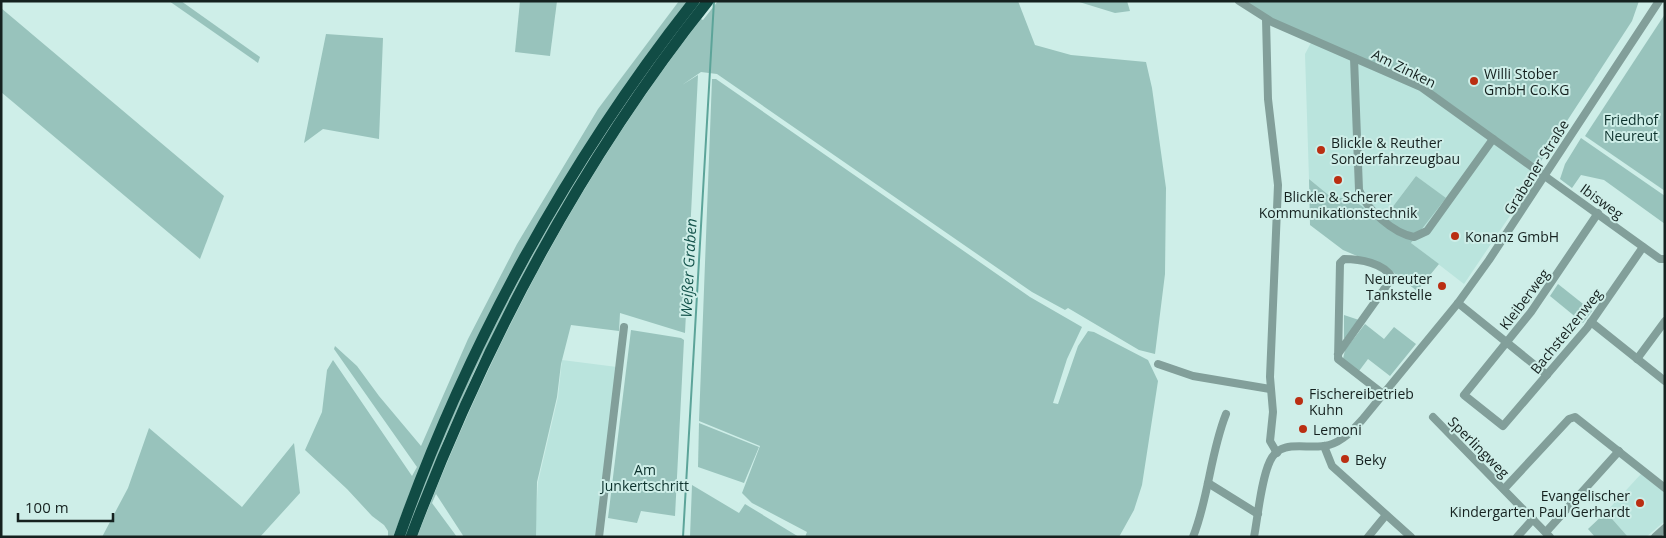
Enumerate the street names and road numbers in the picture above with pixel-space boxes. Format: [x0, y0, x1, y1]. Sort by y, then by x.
street label: Am Zinken [1369, 44, 1439, 92]
street label: Grabener Straße [1499, 116, 1573, 218]
street label: Ibisweg [1577, 179, 1628, 223]
street label: Kleiberweg [1495, 264, 1553, 333]
street label: Bachstelzenweg [1526, 284, 1607, 378]
street label: Sperlingweg [1444, 412, 1514, 482]

